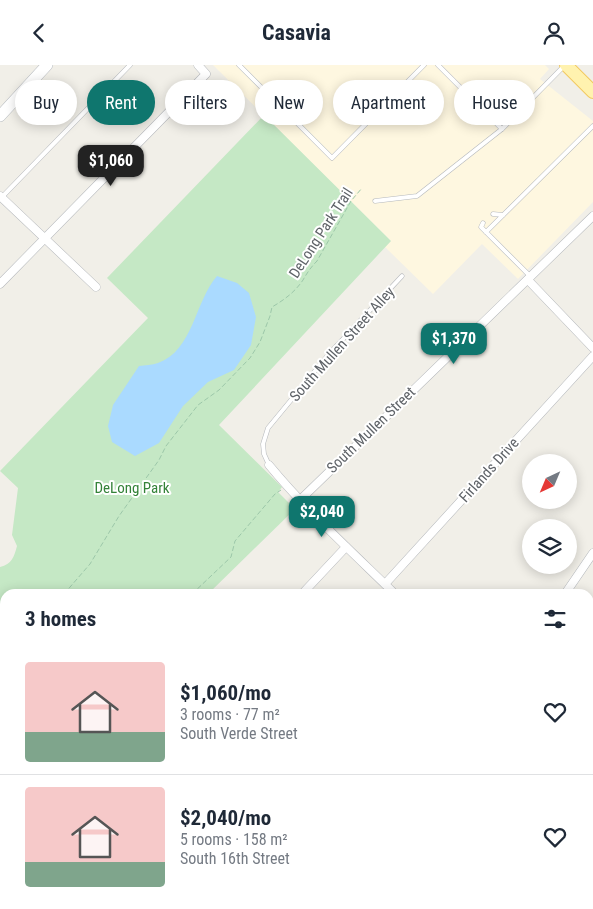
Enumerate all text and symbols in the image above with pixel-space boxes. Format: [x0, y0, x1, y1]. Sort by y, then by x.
icon: back [25, 19, 53, 47]
icon: person [540, 19, 568, 47]
text: Casavia [262, 20, 331, 45]
chip: Buy [15, 80, 77, 125]
chip: Rent [87, 80, 155, 125]
chip: Filters [165, 80, 245, 125]
chip: New [255, 80, 323, 125]
chip: Apartment [333, 80, 444, 125]
chip: House [454, 80, 535, 125]
pin: $1,060 [70, 145, 152, 187]
text: $1,060 [89, 151, 133, 170]
street label: DeLong Park Trail [285, 185, 357, 281]
street label: South Mullen Street Alley [286, 283, 398, 405]
pin: $1,370 [413, 323, 495, 365]
text: $1,370 [432, 329, 476, 348]
street label: South Mullen Street [323, 383, 419, 477]
street label: Firlands Drive [455, 434, 523, 506]
north arrow [522, 454, 578, 509]
map controls [522, 454, 577, 574]
park label: DeLong Park [94, 479, 170, 497]
pin: $2,040 [281, 495, 363, 538]
text: $2,040 [300, 502, 344, 521]
button: layers [522, 519, 577, 574]
icon: filters [541, 605, 569, 633]
text: 3 homes [25, 607, 96, 631]
text: $1,060/mo [180, 681, 271, 705]
icon: home [65, 682, 125, 742]
icon: heart [541, 698, 569, 726]
text: 3 rooms · 77 m² [180, 705, 280, 724]
text: South Verde Street [180, 724, 298, 743]
text: $2,040/mo [180, 806, 271, 830]
icon: home [65, 807, 125, 867]
icon: heart [541, 823, 569, 851]
text: 5 rooms · 158 m² [180, 830, 288, 849]
text: South 16th Street [180, 849, 290, 868]

